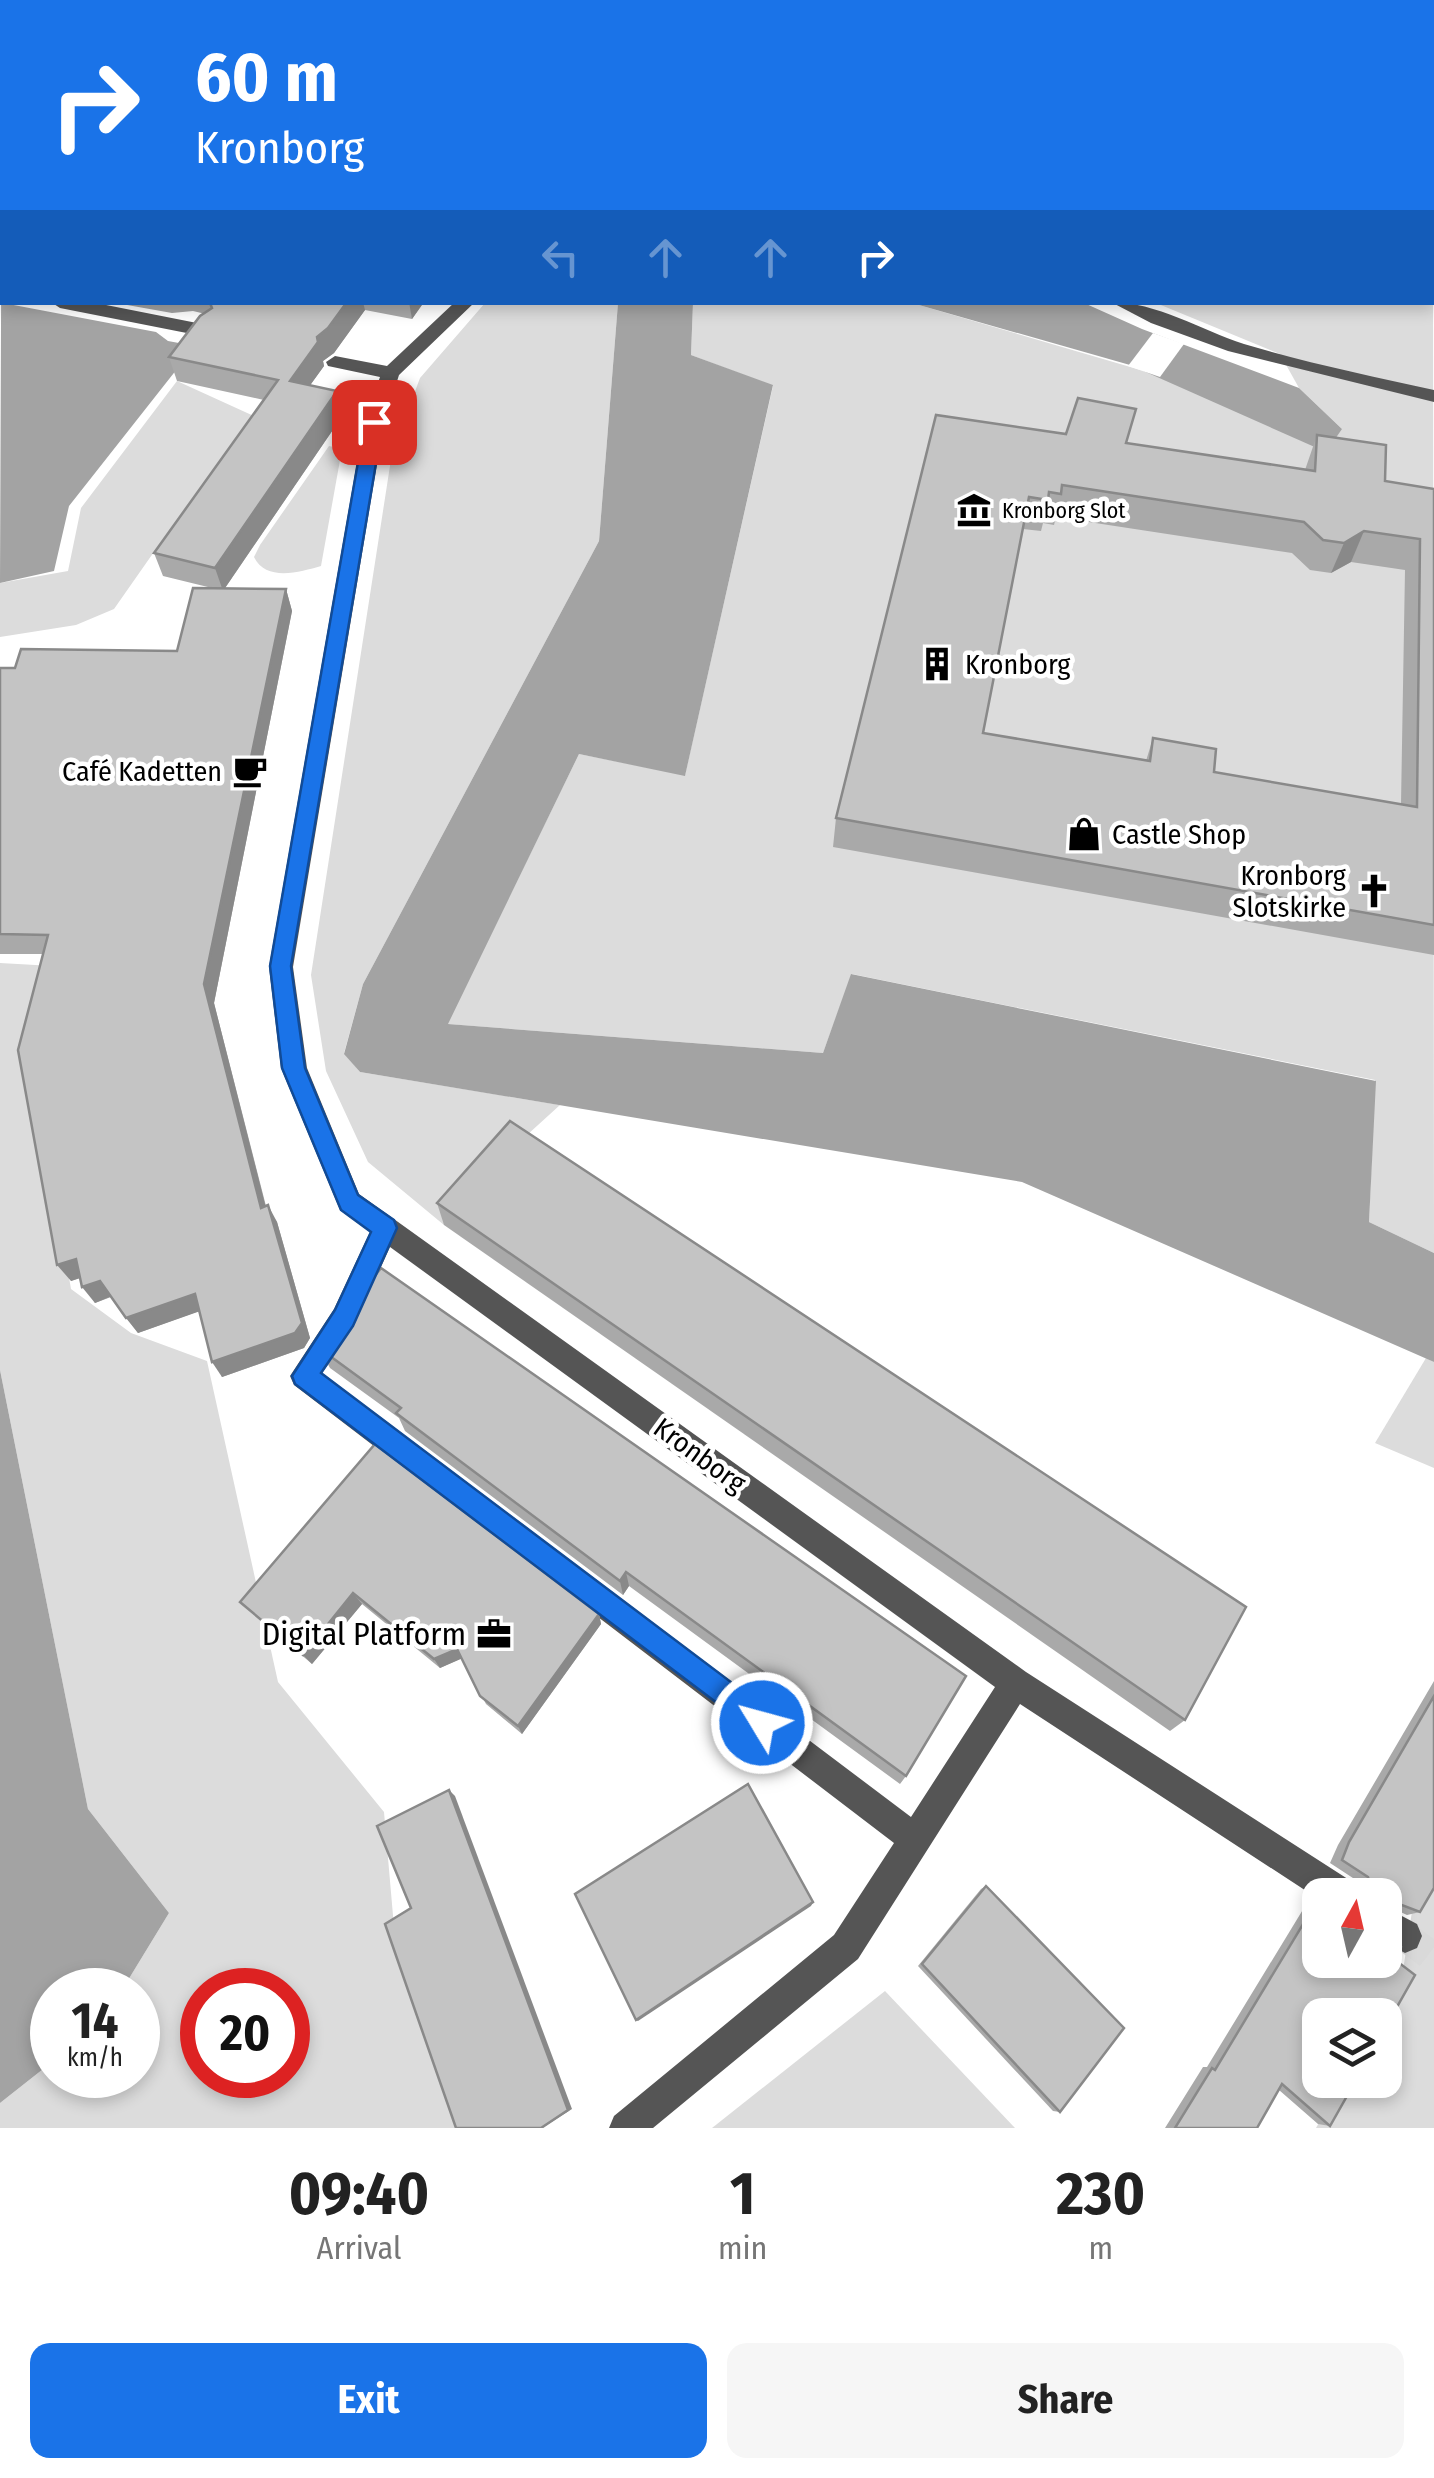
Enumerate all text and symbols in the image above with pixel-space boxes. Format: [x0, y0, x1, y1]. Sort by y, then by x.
text: 60 m [195, 36, 338, 120]
icon: right [30, 40, 160, 170]
text: Kronborg [195, 121, 364, 175]
icon: left [533, 230, 588, 285]
icon: ahead [638, 230, 693, 285]
icon: ahead [743, 230, 798, 285]
icon: right [848, 230, 903, 285]
pin [332, 380, 417, 465]
icon: arrive [347, 395, 402, 450]
museum icon: Kronborg Slot [955, 491, 993, 529]
place label: Kronborg Slot [1002, 497, 1126, 524]
building icon: Kronborg [918, 645, 956, 683]
place label: Kronborg [965, 648, 1071, 681]
cafe icon: Café Kadetten [231, 752, 269, 790]
place label: Café Kadetten [62, 755, 222, 788]
shop icon: Castle Shop [1065, 815, 1103, 853]
place label: Castle Shop [1112, 818, 1246, 851]
place label: Kronborg Slotskirke [1233, 859, 1347, 924]
church icon: Kronborg Slotskirke [1355, 872, 1393, 910]
street label: Kronborg [647, 1411, 753, 1500]
place label: Digital Platform [262, 1615, 466, 1653]
office icon: Digital Platform [475, 1615, 513, 1653]
position arrow [710, 1671, 814, 1775]
north arrow [1302, 1878, 1402, 1978]
map controls [1302, 1878, 1402, 2098]
speed limit sign: 20 [180, 1968, 310, 2098]
text: 14 [72, 1991, 118, 2051]
button: layers [1302, 1998, 1402, 2098]
text: km/h [67, 2043, 123, 2073]
text: 09:40 [289, 2158, 429, 2230]
text: 1 [730, 2158, 755, 2230]
text: 230 [1056, 2158, 1145, 2230]
text: Arrival [317, 2229, 401, 2267]
text: min [718, 2229, 767, 2267]
text: m [1088, 2229, 1113, 2267]
button: Exit [30, 2343, 707, 2458]
button: Share [727, 2343, 1404, 2458]

